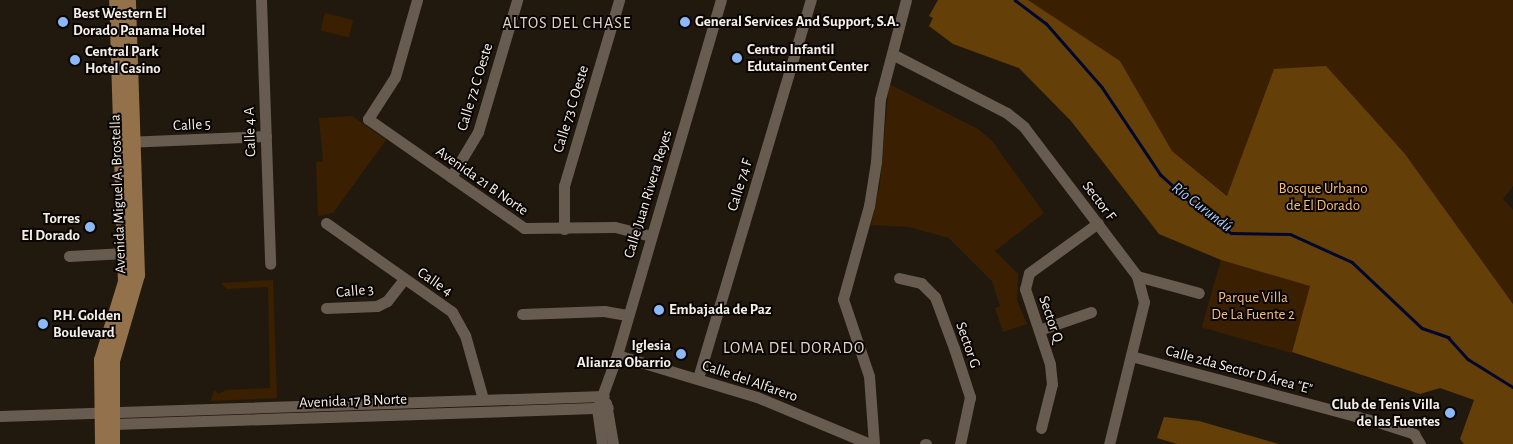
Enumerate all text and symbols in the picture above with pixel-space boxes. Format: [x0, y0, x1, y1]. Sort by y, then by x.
place label: Best Western El Dorado Panama Hotel [73, 4, 205, 39]
district label: ALTOS DEL CHASE [501, 13, 633, 33]
place label: General Services And Support, S.A. [695, 13, 899, 31]
marker: Best Western El Dorado Panama Hotel [57, 16, 69, 28]
marker: General Services And Support, S.A. [679, 16, 691, 28]
place label: Centro Infantil Edutainment Center [747, 40, 868, 75]
street label: Calle 72 C Oeste [453, 41, 497, 133]
place label: Central Park Hotel Casino [85, 42, 161, 77]
marker: Centro Infantil Edutainment Center [731, 52, 743, 64]
marker: Central Park Hotel Casino [69, 54, 81, 66]
street label: Calle 73 C Oeste [549, 63, 593, 155]
street label: Calle 4 A [240, 107, 260, 157]
street label: Avenida Miguel A. Brostella [106, 114, 130, 274]
street label: Calle 5 [173, 115, 211, 135]
street label: Calle Juan Rivera Reyes [620, 128, 676, 260]
street label: Avenida 21 B Norte [432, 143, 532, 219]
street label: Calle 74 F [724, 157, 756, 213]
street label: Sector F [1078, 178, 1120, 224]
water label: Río Curundú [1168, 178, 1236, 236]
park label: Bosque Urbano de El Dorado [1278, 179, 1368, 214]
place label: Torres El Dorado [21, 209, 80, 244]
marker: Torres El Dorado [84, 221, 96, 233]
street label: Calle 4 [414, 264, 456, 300]
street label: Calle 3 [335, 280, 375, 302]
park label: Parque Villa De La Fuente 2 [1211, 288, 1295, 323]
street label: Sector Q [1035, 293, 1067, 345]
place label: Embajada de Paz [669, 301, 771, 319]
marker: Embajada de Paz [653, 304, 665, 316]
place label: P.H. Golden Boulevard [53, 306, 121, 341]
marker: P.H. Golden Boulevard [37, 318, 49, 330]
street label: Sector G [952, 320, 984, 370]
place label: Iglesia Alianza Obarrio [577, 336, 671, 371]
district label: LOMA DEL DORADO [721, 338, 867, 358]
street label: Calle 2da Sector D Área "E" [1163, 342, 1315, 398]
marker: Iglesia Alianza Obarrio [675, 348, 687, 360]
street label: Calle del Alfarero [700, 356, 800, 406]
street label: Avenida 17 B Norte [299, 390, 407, 412]
place label: Club de Tenis Villa de las Fuentes [1332, 395, 1440, 430]
marker: Club de Tenis Villa de las Fuentes [1444, 407, 1456, 419]

